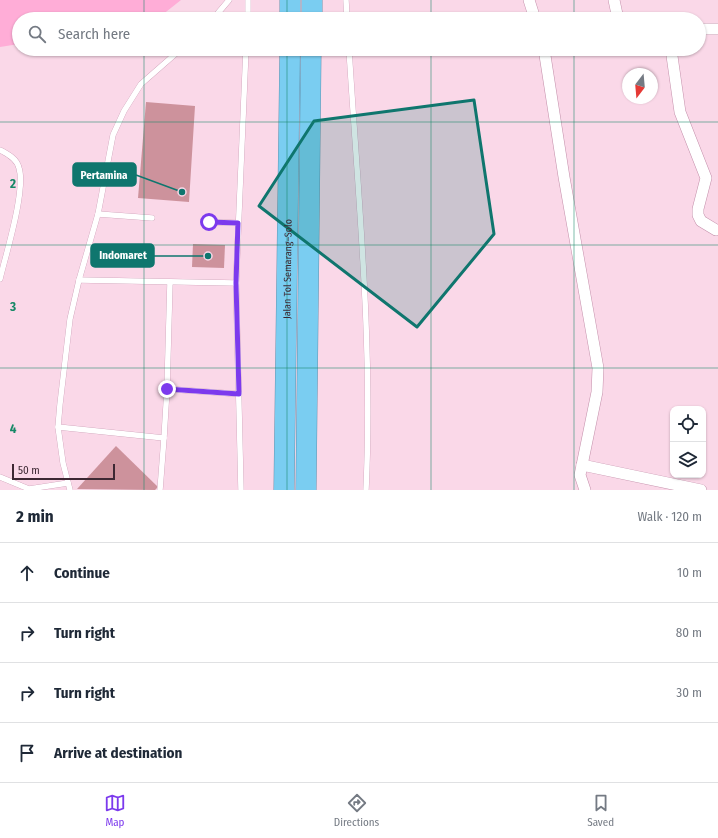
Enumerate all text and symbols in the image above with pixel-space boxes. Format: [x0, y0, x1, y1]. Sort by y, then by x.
search box [12, 12, 706, 56]
icon: search [26, 23, 48, 45]
text: Search here [58, 25, 130, 43]
north arrow [622, 68, 658, 104]
callout: Pertamina [73, 163, 136, 186]
text: Pertamina [81, 169, 128, 182]
text: 2 [9, 176, 16, 191]
route start [200, 213, 218, 231]
street label: Jalan Tol Semarang–Solo [281, 219, 295, 319]
callout: Indomaret [91, 244, 154, 267]
text: Indomaret [99, 249, 147, 262]
text: 3 [9, 299, 16, 314]
route end [158, 380, 176, 398]
map controls [670, 406, 706, 478]
button: locate [670, 406, 706, 442]
text: 4 [10, 421, 17, 436]
button: layers [670, 442, 706, 478]
scale bar [12, 462, 115, 481]
text: 50 m [18, 464, 40, 477]
text: 2 min [16, 506, 54, 527]
text: Walk · 120 m [637, 509, 702, 524]
icon: ahead [16, 562, 38, 584]
text: Continue [54, 564, 110, 582]
text: 10 m [677, 565, 702, 580]
icon: right [16, 622, 38, 644]
text: Turn right [54, 624, 115, 642]
text: 80 m [676, 625, 702, 640]
icon: right [16, 682, 38, 704]
text: Turn right [54, 684, 115, 702]
text: 30 m [676, 685, 702, 700]
icon: arrive [16, 742, 38, 764]
text: Arrive at destination [54, 744, 182, 762]
tab: Map [104, 792, 126, 829]
tab: Directions [334, 792, 379, 829]
tab: Saved [587, 792, 614, 829]

